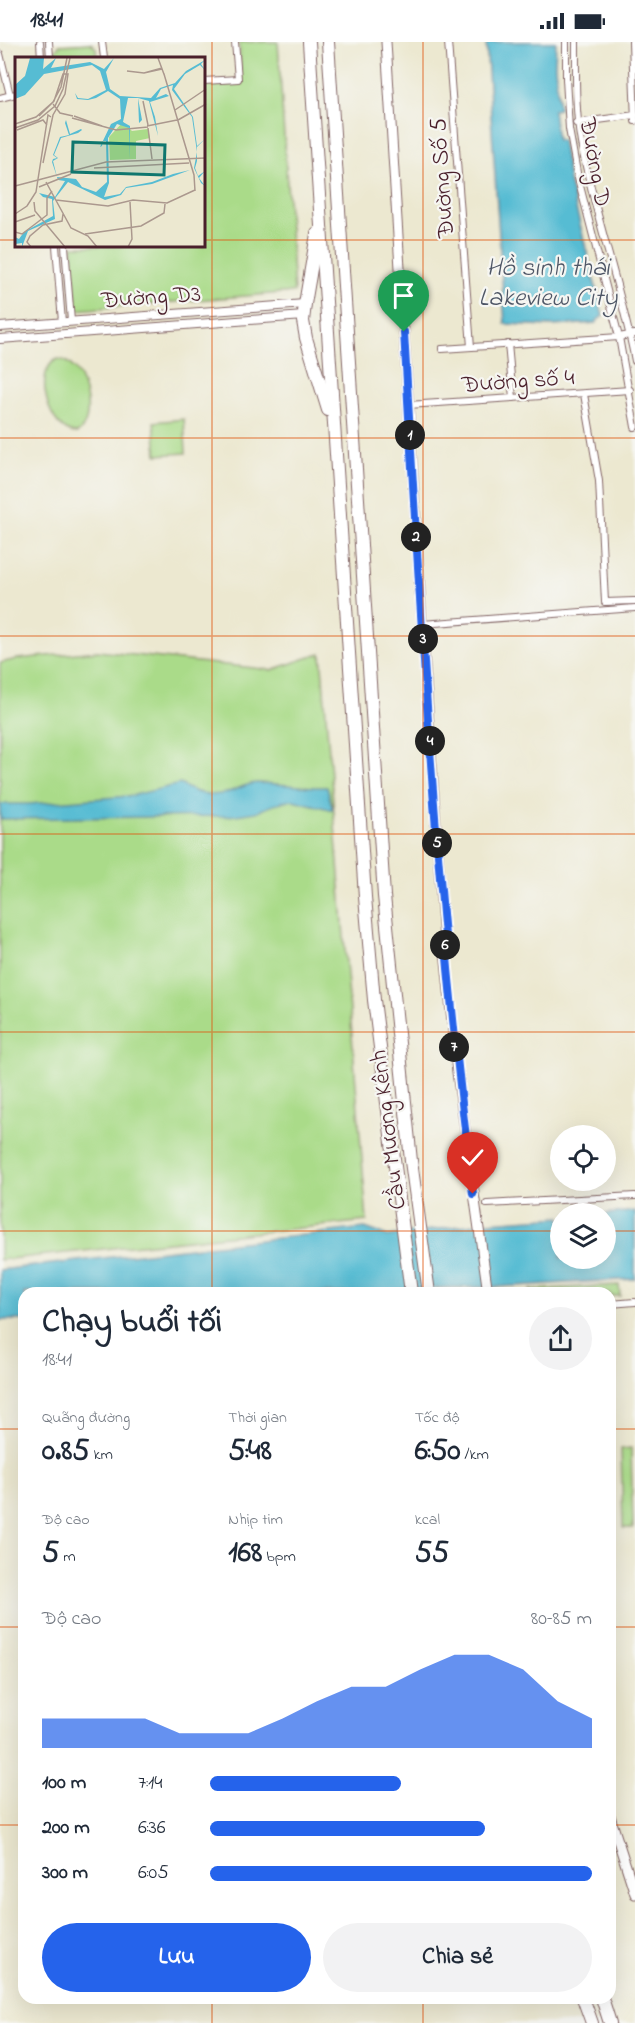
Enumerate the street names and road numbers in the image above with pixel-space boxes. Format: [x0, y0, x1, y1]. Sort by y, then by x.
street label: Đường D [568, 114, 619, 210]
street label: Đường Số 5 [422, 116, 465, 240]
street label: Đường D3 [99, 278, 202, 320]
street label: Đường số 4 [460, 361, 576, 404]
street label: Cầu Mương Kênh [362, 1048, 417, 1212]

